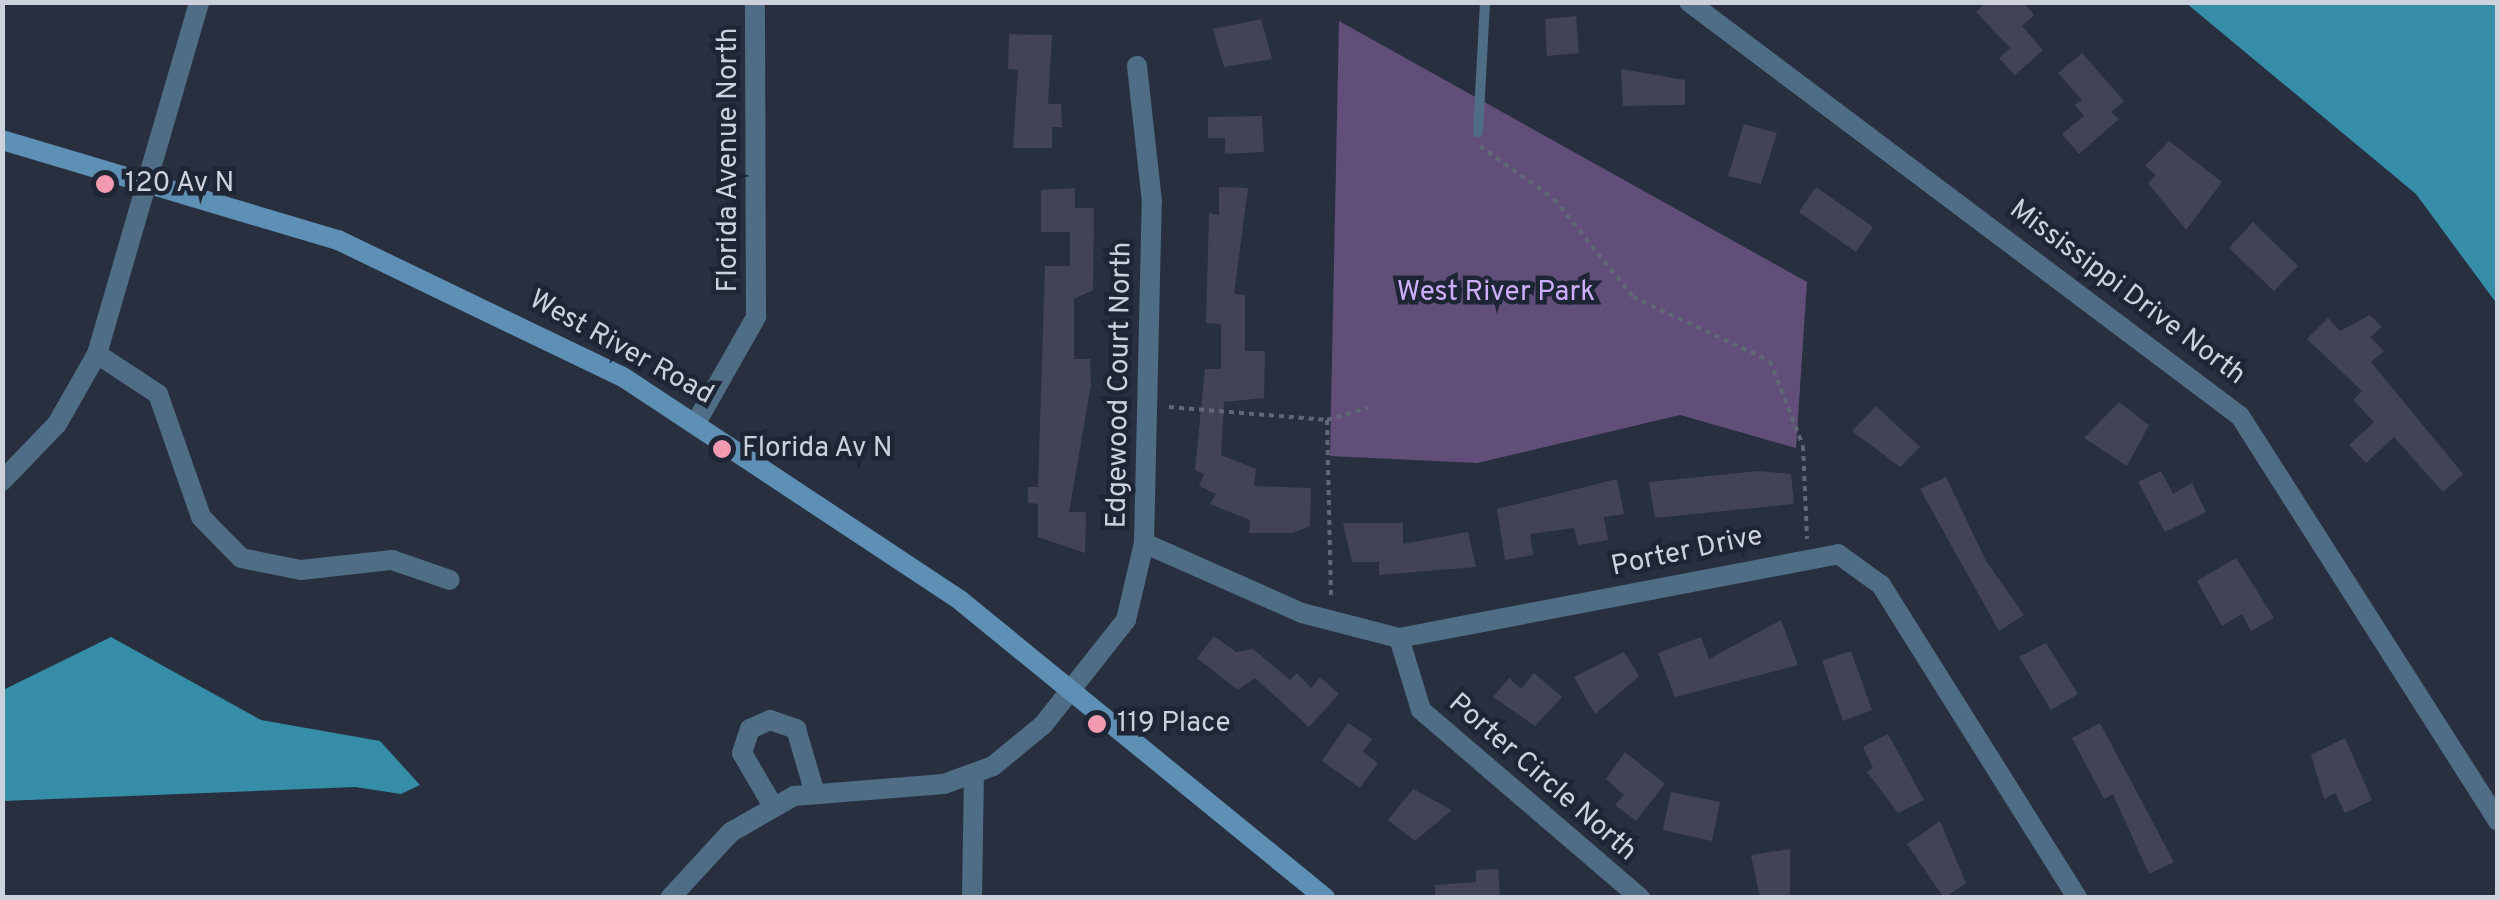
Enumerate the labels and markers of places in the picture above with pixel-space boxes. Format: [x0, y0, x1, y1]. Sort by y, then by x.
place label: 120 Av N [125, 167, 235, 201]
marker: 120 Av N [94, 173, 116, 195]
place label: Florida Av N [742, 432, 894, 466]
marker: Florida Av N [711, 438, 733, 460]
place label: 119 Place [1117, 707, 1231, 741]
marker: 119 Place [1086, 713, 1108, 735]

